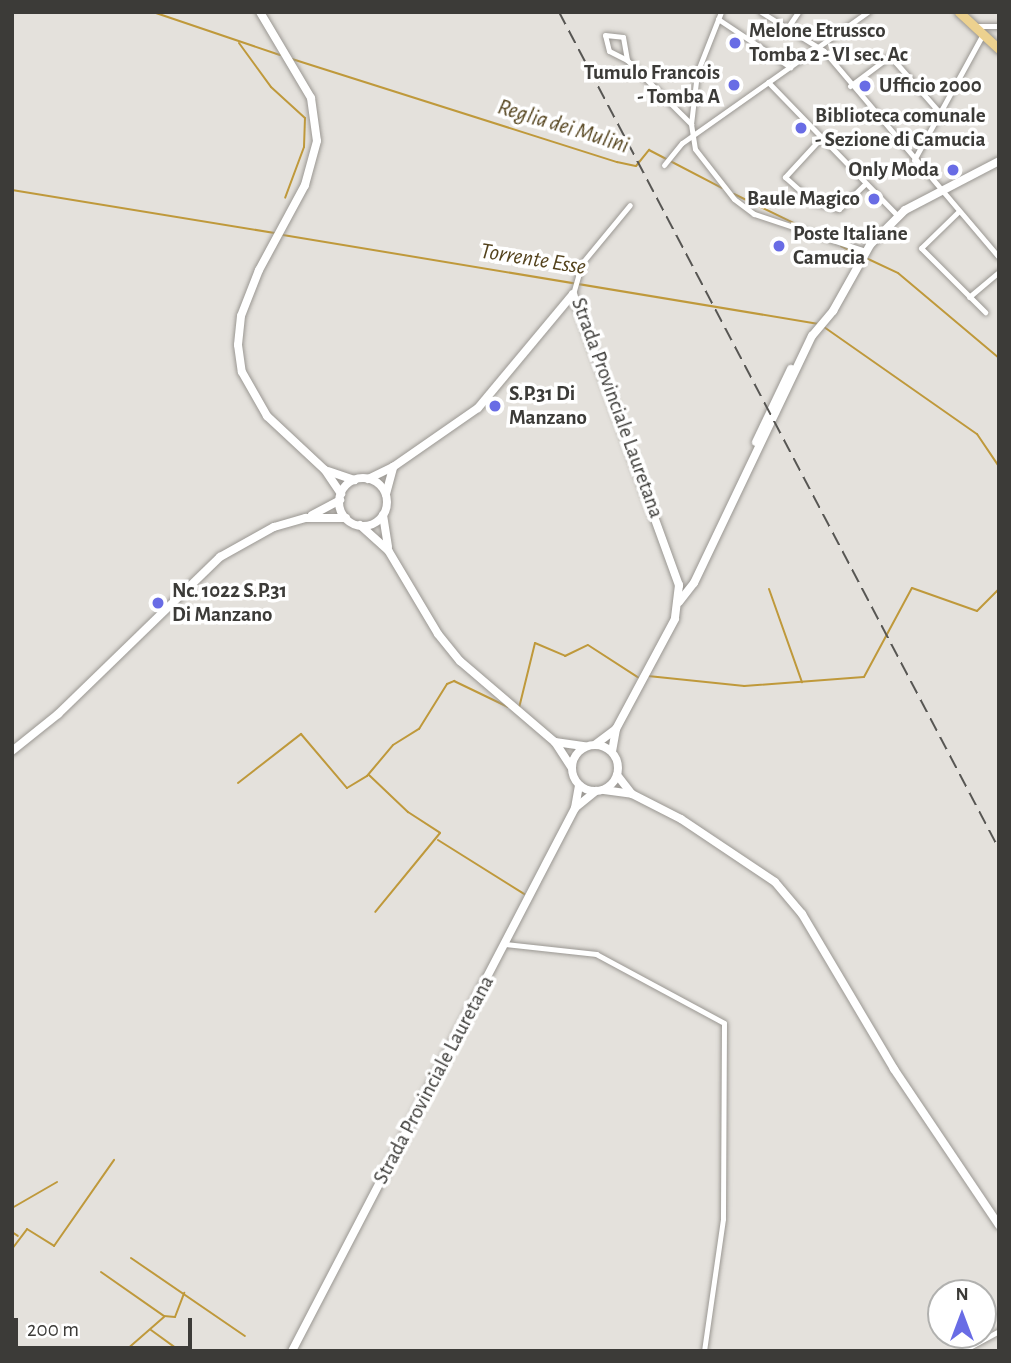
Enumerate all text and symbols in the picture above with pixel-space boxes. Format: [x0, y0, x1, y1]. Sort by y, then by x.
place label: Melone Etrussco Tomba 2 - VI sec. Ac [749, 18, 908, 68]
marker: Melone Etrussco Tomba 2 - VI sec. Ac [727, 35, 743, 51]
place label: Tumulo Francois - Tomba A [584, 60, 720, 110]
place label: Ufficio 2000 [879, 73, 982, 99]
marker: Tumulo Francois - Tomba A [726, 77, 742, 93]
marker: Ufficio 2000 [857, 78, 873, 94]
water label: Reglia dei Mulini [494, 94, 632, 160]
place label: Biblioteca comunale - Sezione di Camucia [815, 103, 986, 153]
marker: Biblioteca comunale - Sezione di Camucia [793, 120, 809, 136]
place label: Only Moda [848, 157, 939, 183]
marker: Only Moda [945, 162, 961, 178]
place label: Baule Magico [747, 186, 860, 212]
marker: Baule Magico [866, 191, 882, 207]
place label: Poste Italiane Camucia [793, 221, 908, 271]
water label: Torrente Esse [478, 238, 588, 282]
marker: Poste Italiane Camucia [771, 238, 787, 254]
street label: Strada Provinciale Lauretana [565, 294, 669, 522]
place label: S.P.31 Di Manzano [509, 381, 587, 431]
marker: S.P.31 Di Manzano [487, 398, 503, 414]
place label: Nc. 1022 S.P.31 Di Manzano [172, 578, 287, 628]
marker: Nc. 1022 S.P.31 Di Manzano [150, 595, 166, 611]
street label: Strada Provinciale Lauretana [368, 971, 500, 1189]
north arrow [927, 1279, 997, 1349]
text: N [955, 1285, 969, 1304]
scale bar [18, 1304, 196, 1348]
text: 200 m [27, 1319, 79, 1340]

